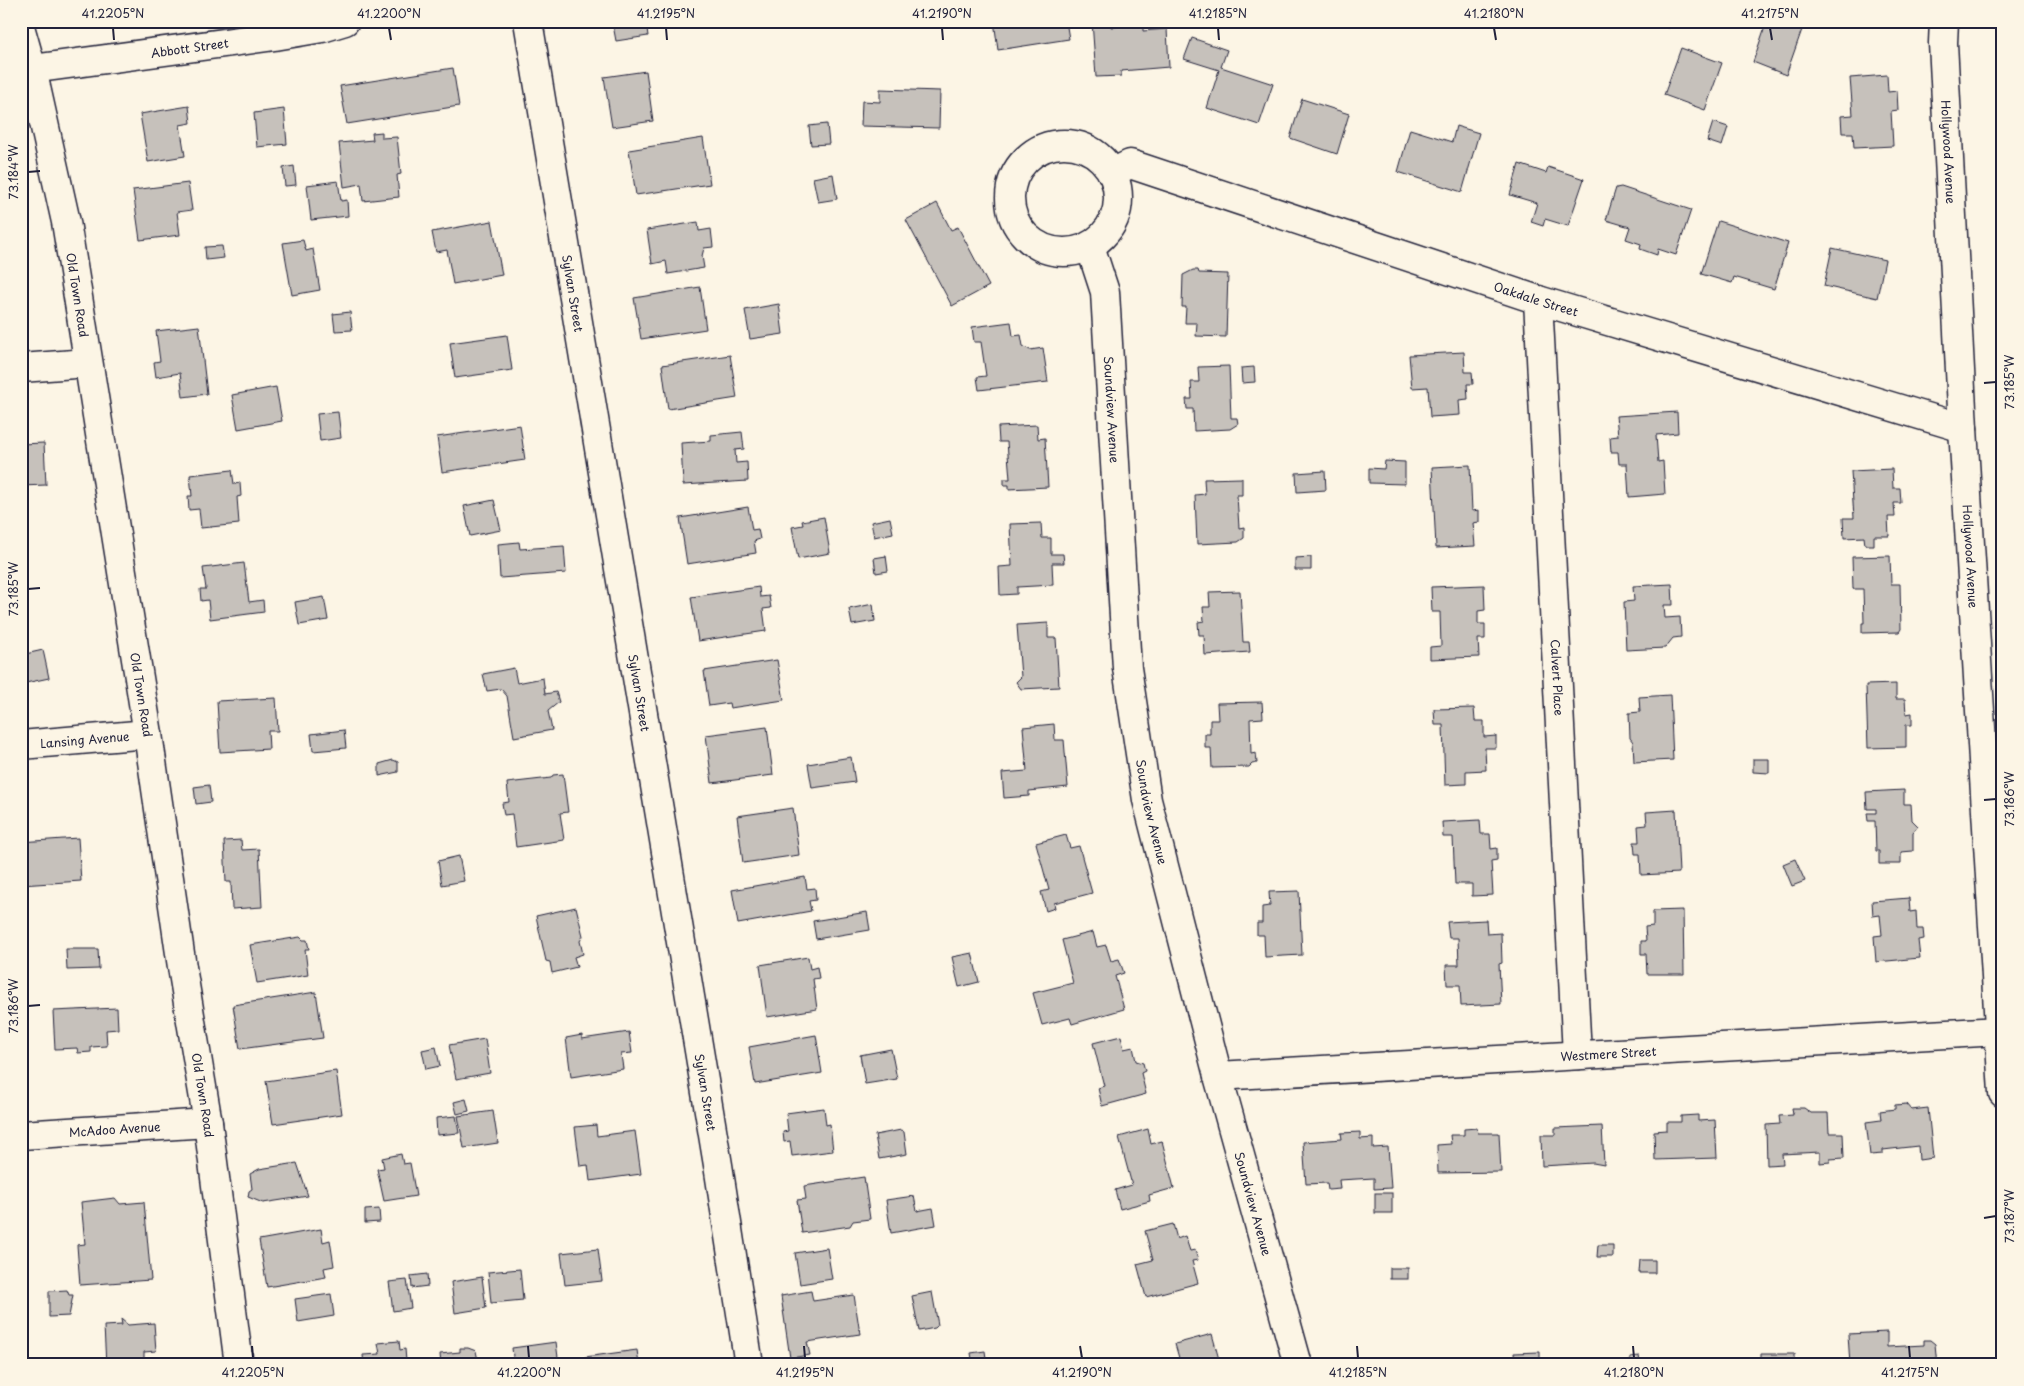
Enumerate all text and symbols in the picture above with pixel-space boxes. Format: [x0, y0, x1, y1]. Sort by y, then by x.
text: 41.2205°N [82, 4, 144, 22]
text: 41.2200°N [357, 4, 421, 22]
text: 41.2195°N [637, 4, 695, 22]
text: 41.2190°N [912, 4, 972, 22]
text: 41.2185°N [1189, 4, 1247, 22]
text: 41.2180°N [1464, 4, 1524, 22]
text: 41.2175°N [1741, 4, 1799, 22]
street label: Abbott Street [150, 33, 230, 62]
street label: Hollywood Avenue [1937, 100, 1960, 205]
text: 73.184°W [4, 144, 22, 200]
street label: Old Town Road [62, 251, 93, 338]
street label: Sylvan Street [558, 253, 588, 333]
street label: Oakdale Street [1492, 277, 1580, 321]
text: 73.185°W [2000, 354, 2018, 409]
street label: Soundview Avenue [1100, 355, 1124, 464]
street label: Hollywood Avenue [1959, 504, 1983, 609]
text: 73.185°W [4, 561, 22, 616]
street label: Calvert Place [1547, 639, 1568, 717]
street label: Old Town Road [126, 651, 157, 738]
street label: Sylvan Street [624, 653, 655, 733]
street label: Lansing Avenue [39, 727, 131, 752]
street label: Soundview Avenue [1132, 758, 1172, 867]
text: 73.186°W [2000, 771, 2018, 827]
text: 73.186°W [4, 978, 22, 1034]
street label: Westmere Street [1560, 1042, 1657, 1065]
street label: Old Town Road [187, 1051, 219, 1138]
street label: Sylvan Street [691, 1052, 721, 1132]
street label: McAdoo Avenue [68, 1117, 162, 1141]
street label: Soundview Avenue [1230, 1150, 1276, 1258]
text: 73.187°W [2000, 1188, 2018, 1243]
text: 41.2205°N [222, 1363, 284, 1381]
text: 41.2200°N [497, 1363, 561, 1381]
text: 41.2195°N [776, 1363, 834, 1381]
text: 41.2190°N [1052, 1363, 1112, 1381]
text: 41.2185°N [1329, 1363, 1387, 1381]
text: 41.2180°N [1604, 1363, 1664, 1381]
text: 41.2175°N [1881, 1363, 1939, 1381]

